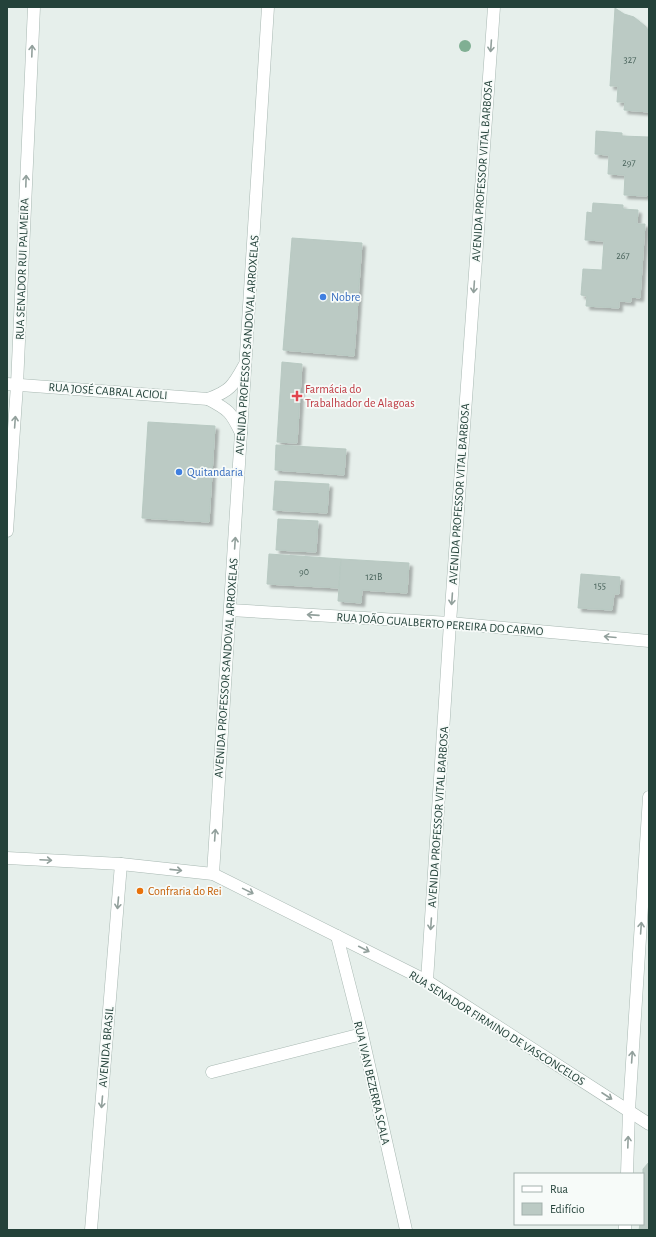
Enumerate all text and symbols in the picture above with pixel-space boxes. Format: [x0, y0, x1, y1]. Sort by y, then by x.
one-way arrow [487, 39, 494, 52]
one-way arrow [28, 45, 35, 58]
house number: 327 [624, 55, 636, 65]
street label: AVENIDA PROFESSOR VITAL BARBOSA [470, 80, 494, 262]
house number: 297 [622, 158, 636, 168]
one-way arrow [22, 175, 30, 188]
street label: RUA SENADOR RUI PALMEIRA [14, 198, 30, 340]
street label: AVENIDA PROFESSOR SANDOVAL ARROXELAS [233, 234, 261, 455]
house number: 267 [616, 251, 630, 261]
one-way arrow [470, 280, 477, 293]
place label: Nobre [331, 291, 360, 303]
marker: Nobre [318, 292, 328, 302]
street label: RUA JOSÉ CABRAL ACIOLI [48, 380, 168, 401]
place label: Farmácia do Trabalhador de Alagoas [305, 383, 415, 409]
marker: Farmácia do Trabalhador de Alagoas [292, 391, 302, 401]
street label: AVENIDA PROFESSOR VITAL BARBOSA [447, 403, 471, 585]
one-way arrow [11, 416, 18, 429]
place label: Quitandaria [187, 466, 244, 479]
marker: Quitandaria [174, 467, 184, 477]
one-way arrow [231, 537, 238, 550]
street label: AVENIDA PROFESSOR SANDOVAL ARROXELAS [212, 557, 240, 778]
house number: 90 [299, 567, 309, 577]
house number: 121B [366, 572, 382, 582]
house number: 155 [594, 581, 606, 591]
one-way arrow [448, 592, 455, 605]
street label: RUA JOÃO GUALBERTO PEREIRA DO CARMO [336, 609, 544, 637]
one-way arrow [307, 611, 320, 618]
one-way arrow [604, 634, 617, 641]
street label: AVENIDA PROFESSOR VITAL BARBOSA [426, 726, 450, 908]
one-way arrow [212, 829, 219, 842]
one-way arrow [39, 856, 52, 864]
one-way arrow [169, 866, 182, 874]
place label: Confraria do Rei [148, 885, 222, 897]
marker: Confraria do Rei [135, 886, 145, 896]
one-way arrow [241, 888, 253, 895]
one-way arrow [114, 896, 121, 909]
one-way arrow [427, 917, 434, 930]
one-way arrow [637, 922, 644, 935]
one-way arrow [358, 946, 370, 953]
street label: RUA SENADOR FIRMINO DE VASCONCELOS [407, 969, 587, 1088]
street label: AVENIDA BRASIL [96, 1006, 116, 1088]
street label: RUA IVAN BEZERRA SCALA [352, 1020, 392, 1146]
one-way arrow [629, 1051, 636, 1064]
one-way arrow [601, 1092, 612, 1100]
one-way arrow [98, 1095, 105, 1108]
one-way arrow [624, 1136, 632, 1149]
legend [514, 1173, 644, 1225]
text: Rua [550, 1183, 569, 1195]
text: Edifício [550, 1203, 585, 1215]

